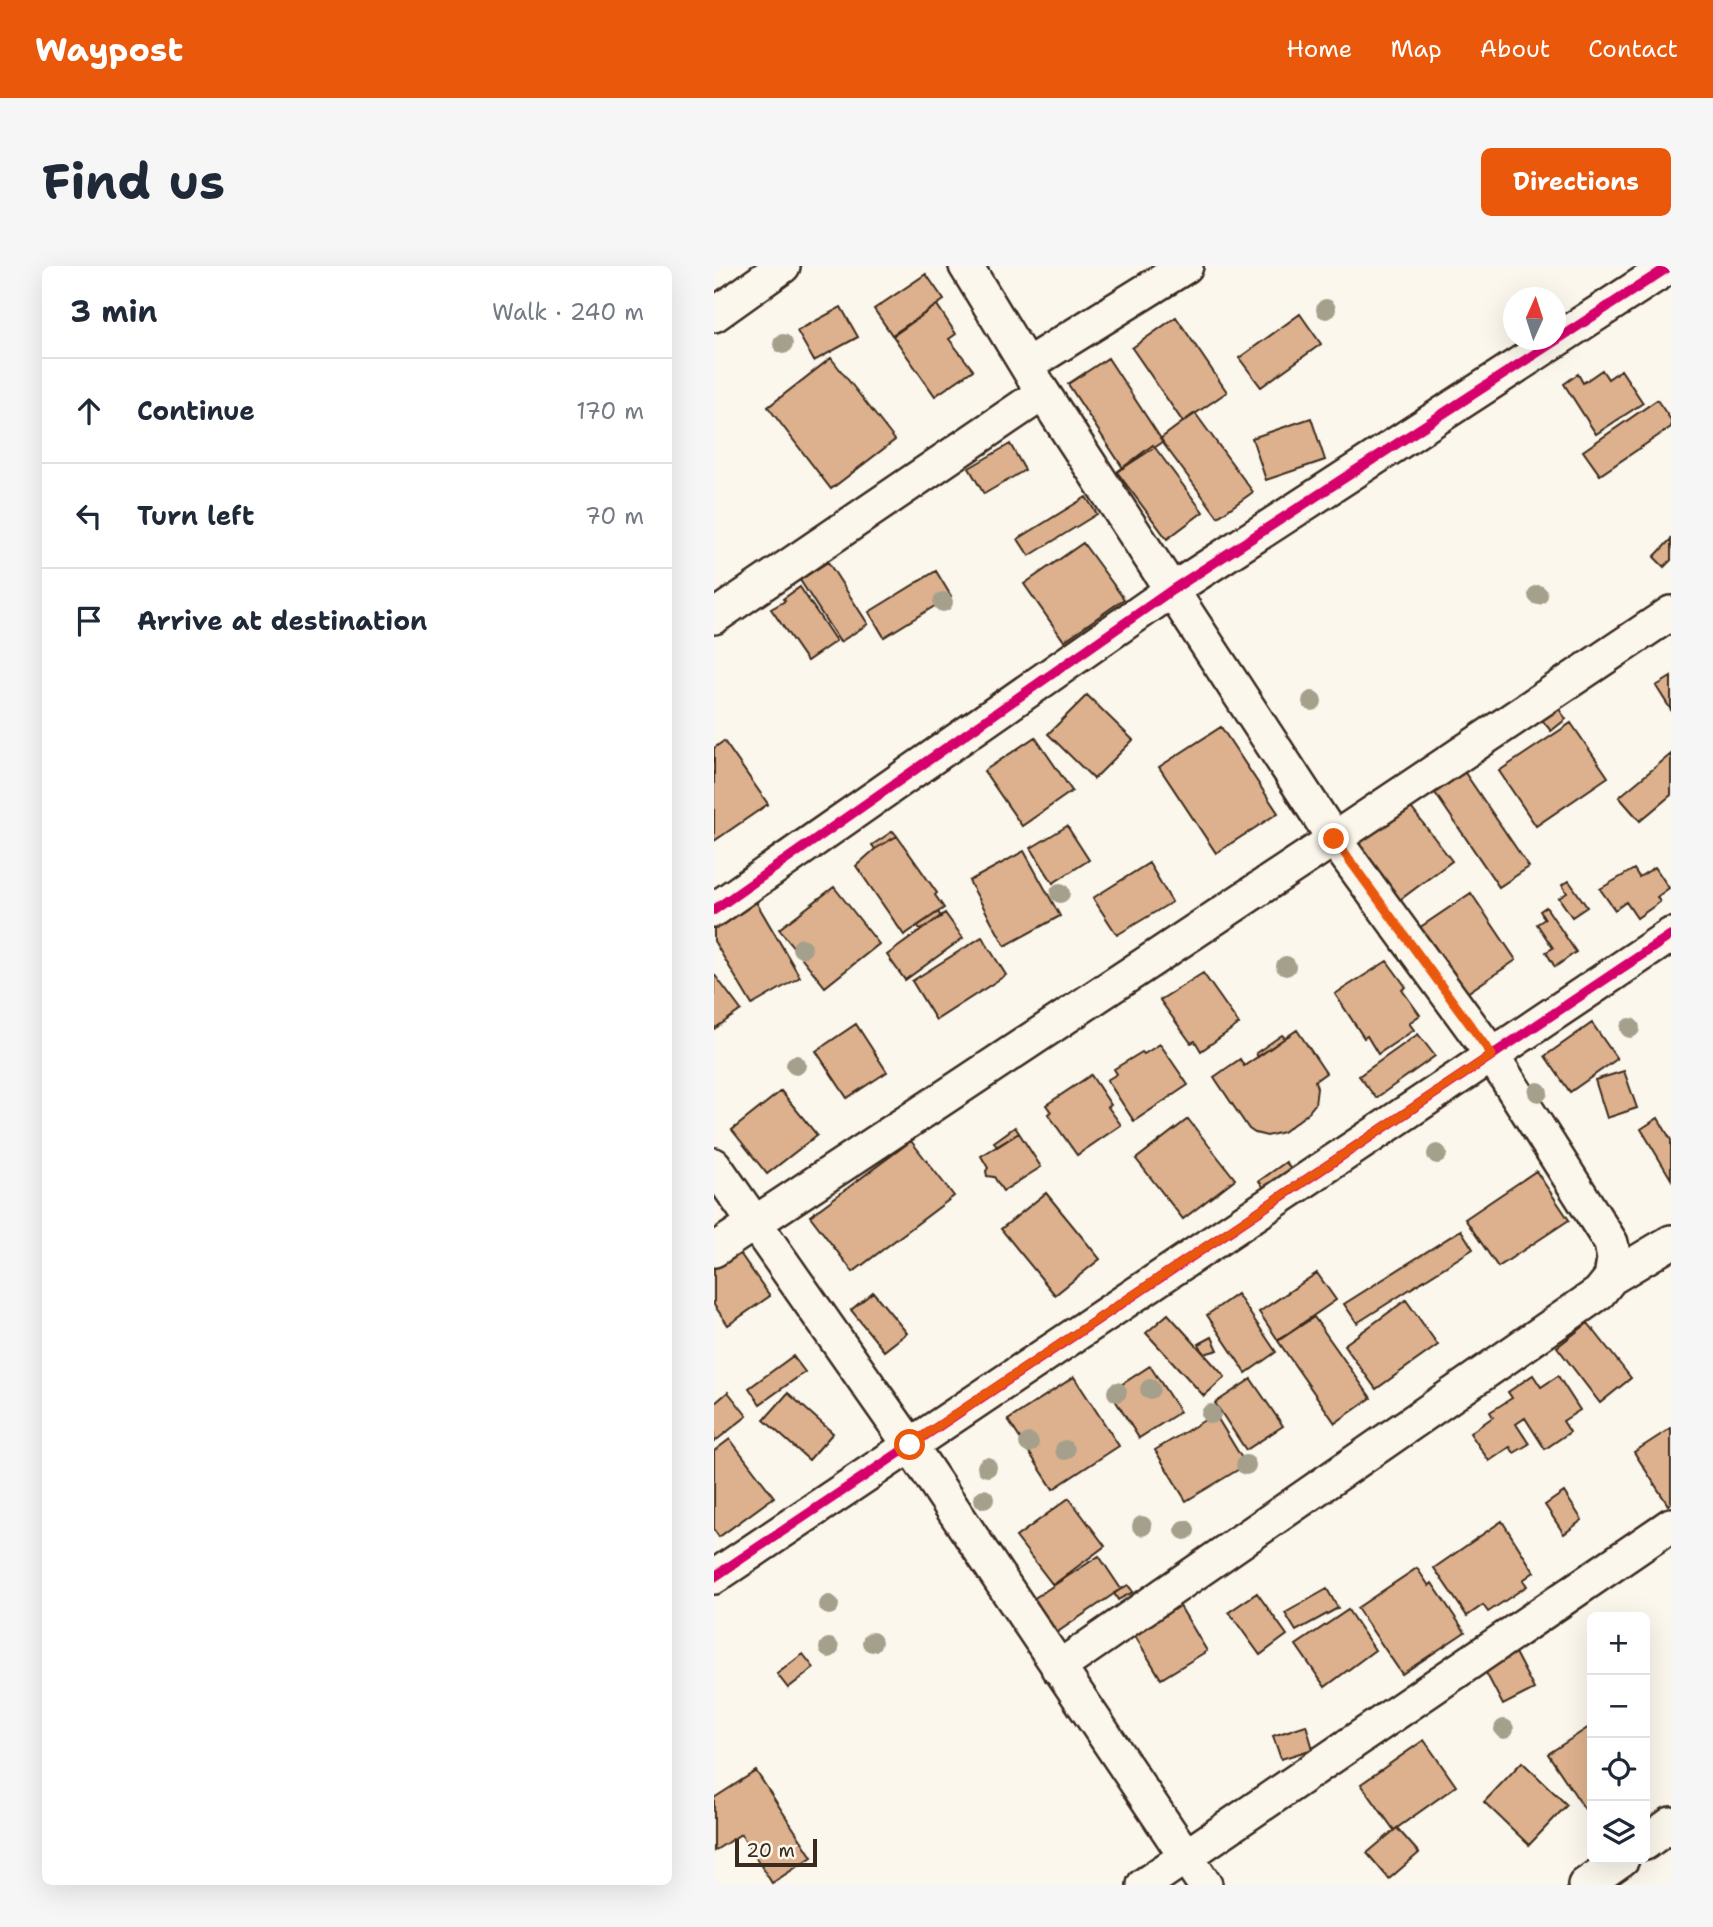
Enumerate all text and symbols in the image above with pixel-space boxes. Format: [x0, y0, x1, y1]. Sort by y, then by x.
text: Waypost [35, 27, 183, 72]
text: Home [1286, 33, 1352, 65]
text: Map [1390, 33, 1442, 65]
text: About [1480, 33, 1550, 65]
text: Contact [1588, 33, 1678, 65]
button: Directions [1481, 148, 1671, 216]
text: Find us [42, 149, 225, 215]
north arrow [1503, 287, 1566, 350]
text: 3 min [70, 291, 157, 332]
text: Walk · 240 m [492, 297, 644, 327]
icon: ahead [70, 392, 108, 430]
text: Continue [137, 393, 255, 428]
text: 170 m [576, 396, 644, 426]
icon: left [70, 497, 108, 535]
text: Turn left [137, 498, 254, 533]
text: 70 m [585, 501, 644, 531]
icon: arrive [70, 602, 108, 640]
text: Arrive at destination [137, 603, 427, 638]
route end [1318, 823, 1349, 854]
route start [894, 1429, 925, 1460]
map controls [1587, 1612, 1650, 1864]
button: + [1587, 1612, 1650, 1675]
button: − [1587, 1675, 1650, 1738]
button: locate [1587, 1738, 1650, 1801]
button: layers [1587, 1801, 1650, 1864]
scale bar [735, 1836, 817, 1868]
text: 20 m [746, 1838, 795, 1863]

